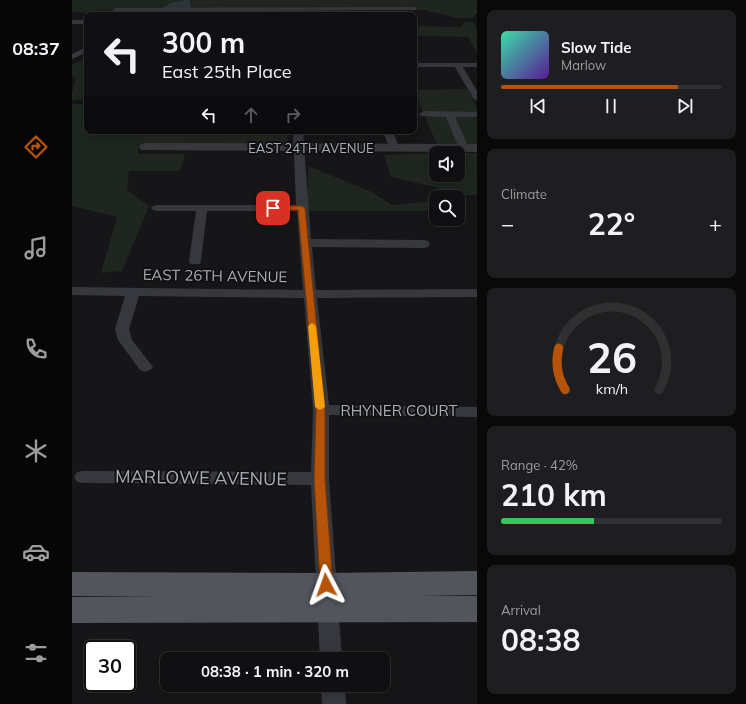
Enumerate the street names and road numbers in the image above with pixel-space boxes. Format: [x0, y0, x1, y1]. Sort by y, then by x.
street label: EAST 24TH AVENUE [248, 140, 374, 156]
street label: EAST 26TH AVENUE [143, 265, 288, 286]
street label: RHYNER COURT [340, 401, 458, 420]
street label: MARLOWE AVENUE [115, 465, 287, 490]

